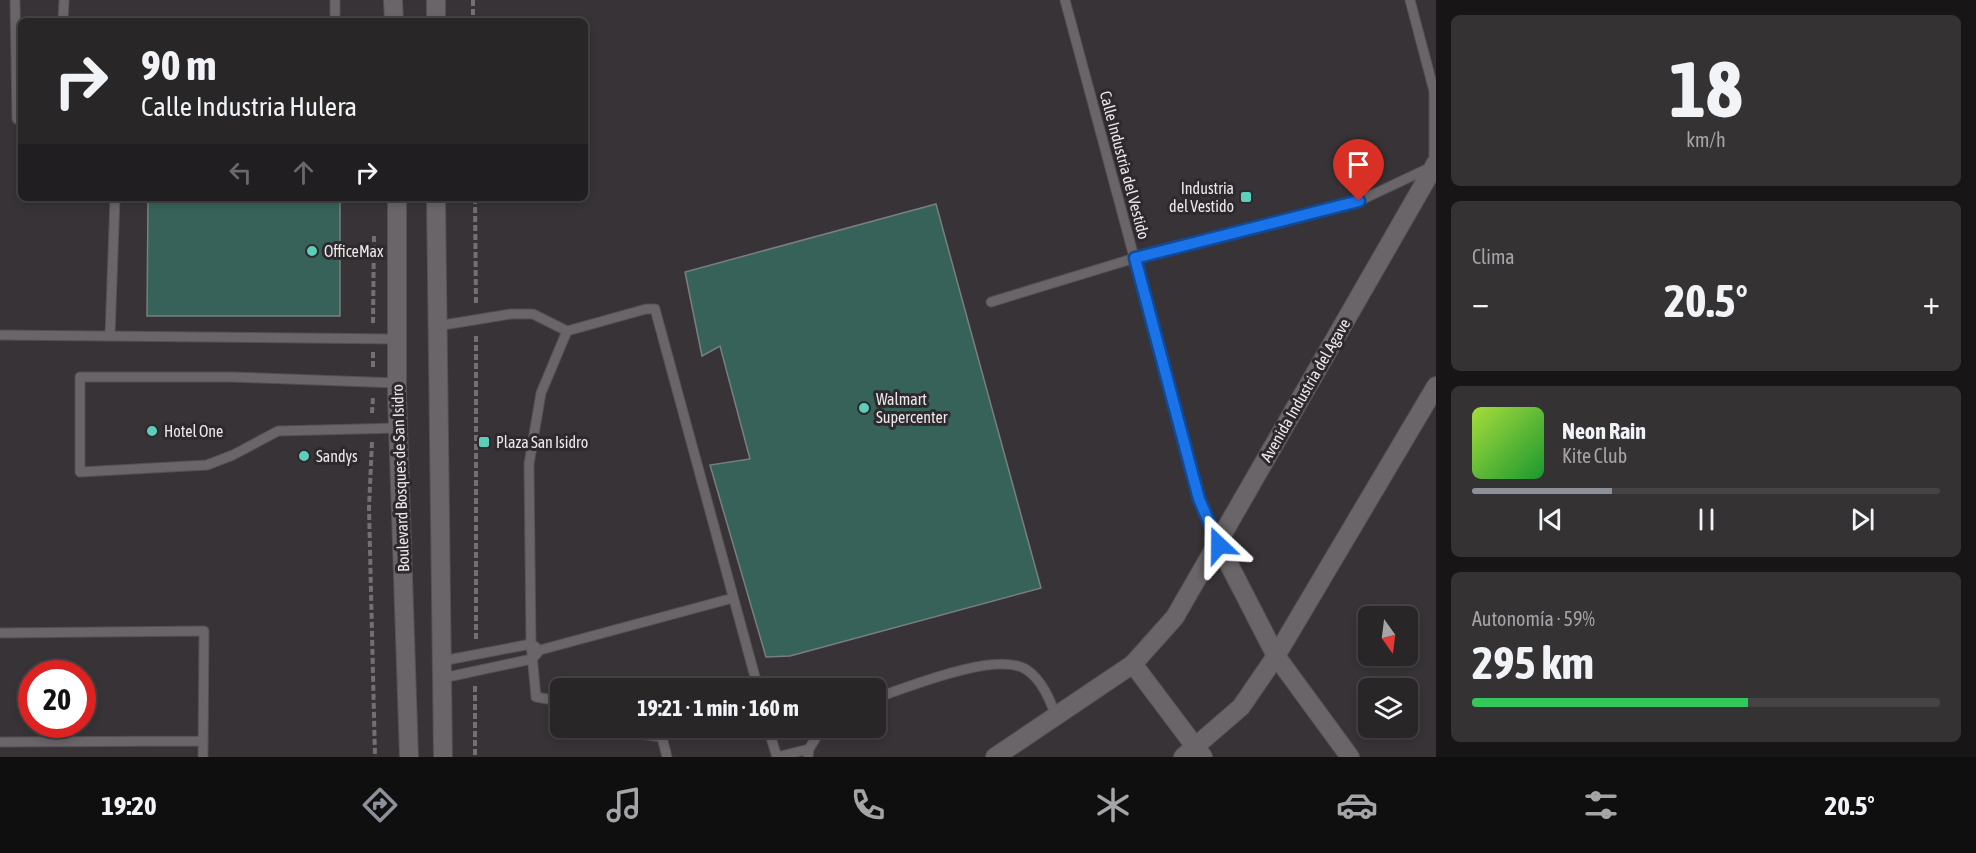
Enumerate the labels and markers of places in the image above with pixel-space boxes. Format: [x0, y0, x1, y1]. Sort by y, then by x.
pin [1333, 139, 1384, 201]
place label: Industria del Vestido [1169, 179, 1234, 215]
marker: Industria del Vestido [1239, 190, 1253, 204]
place label: OfficeMax [324, 242, 384, 260]
marker: OfficeMax [305, 244, 319, 258]
place label: Walmart Supercenter [876, 390, 948, 427]
marker: Walmart Supercenter [857, 401, 871, 415]
place label: Hotel One [164, 422, 223, 440]
marker: Hotel One [145, 424, 159, 438]
place label: Plaza San Isidro [496, 433, 588, 451]
marker: Plaza San Isidro [477, 435, 491, 449]
place label: Sandys [316, 447, 358, 466]
marker: Sandys [297, 449, 311, 463]

